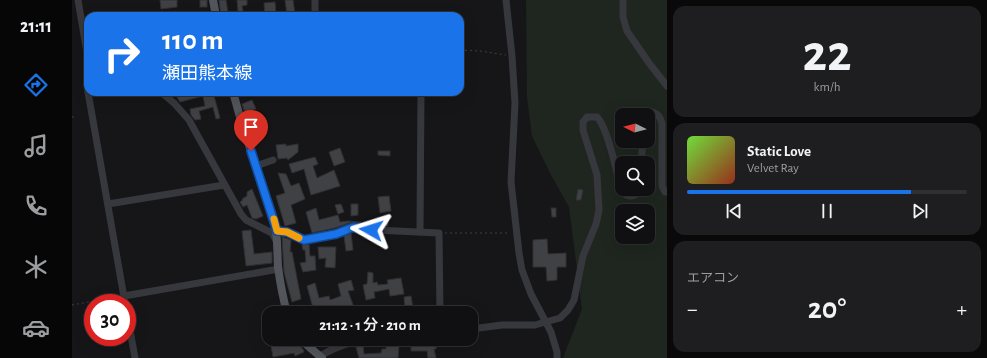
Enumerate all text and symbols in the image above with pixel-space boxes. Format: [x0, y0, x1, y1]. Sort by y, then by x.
text: 21:11 [20, 18, 52, 36]
text: 110 m [162, 27, 224, 55]
icon: right [96, 28, 148, 80]
text: 22 [803, 28, 851, 80]
text: 瀬田熊本線 [162, 65, 252, 83]
icon: directions [22, 71, 50, 99]
text: km/h [814, 81, 840, 94]
north arrow [615, 108, 655, 148]
map controls [615, 108, 655, 244]
pin [234, 110, 268, 151]
icon: arrive [240, 116, 262, 138]
icon: music [22, 132, 50, 160]
text: Static Love [747, 144, 811, 159]
button: search [615, 156, 655, 196]
text: Velvet Ray [747, 162, 799, 175]
icon: phone [22, 192, 50, 220]
icon: previous [723, 200, 745, 222]
icon: pause [816, 200, 838, 222]
icon: next [909, 200, 931, 222]
button: layers [615, 204, 655, 244]
position arrow [350, 209, 392, 251]
icon: climate [22, 253, 50, 281]
text: エアコン [687, 272, 739, 285]
speed limit sign: 30 [84, 294, 136, 346]
text: 20° [808, 294, 846, 324]
text: − [687, 298, 698, 320]
text: + [956, 298, 967, 320]
icon: car [22, 314, 50, 342]
text: 21:12 · 1 分 · 210 m [319, 318, 421, 333]

